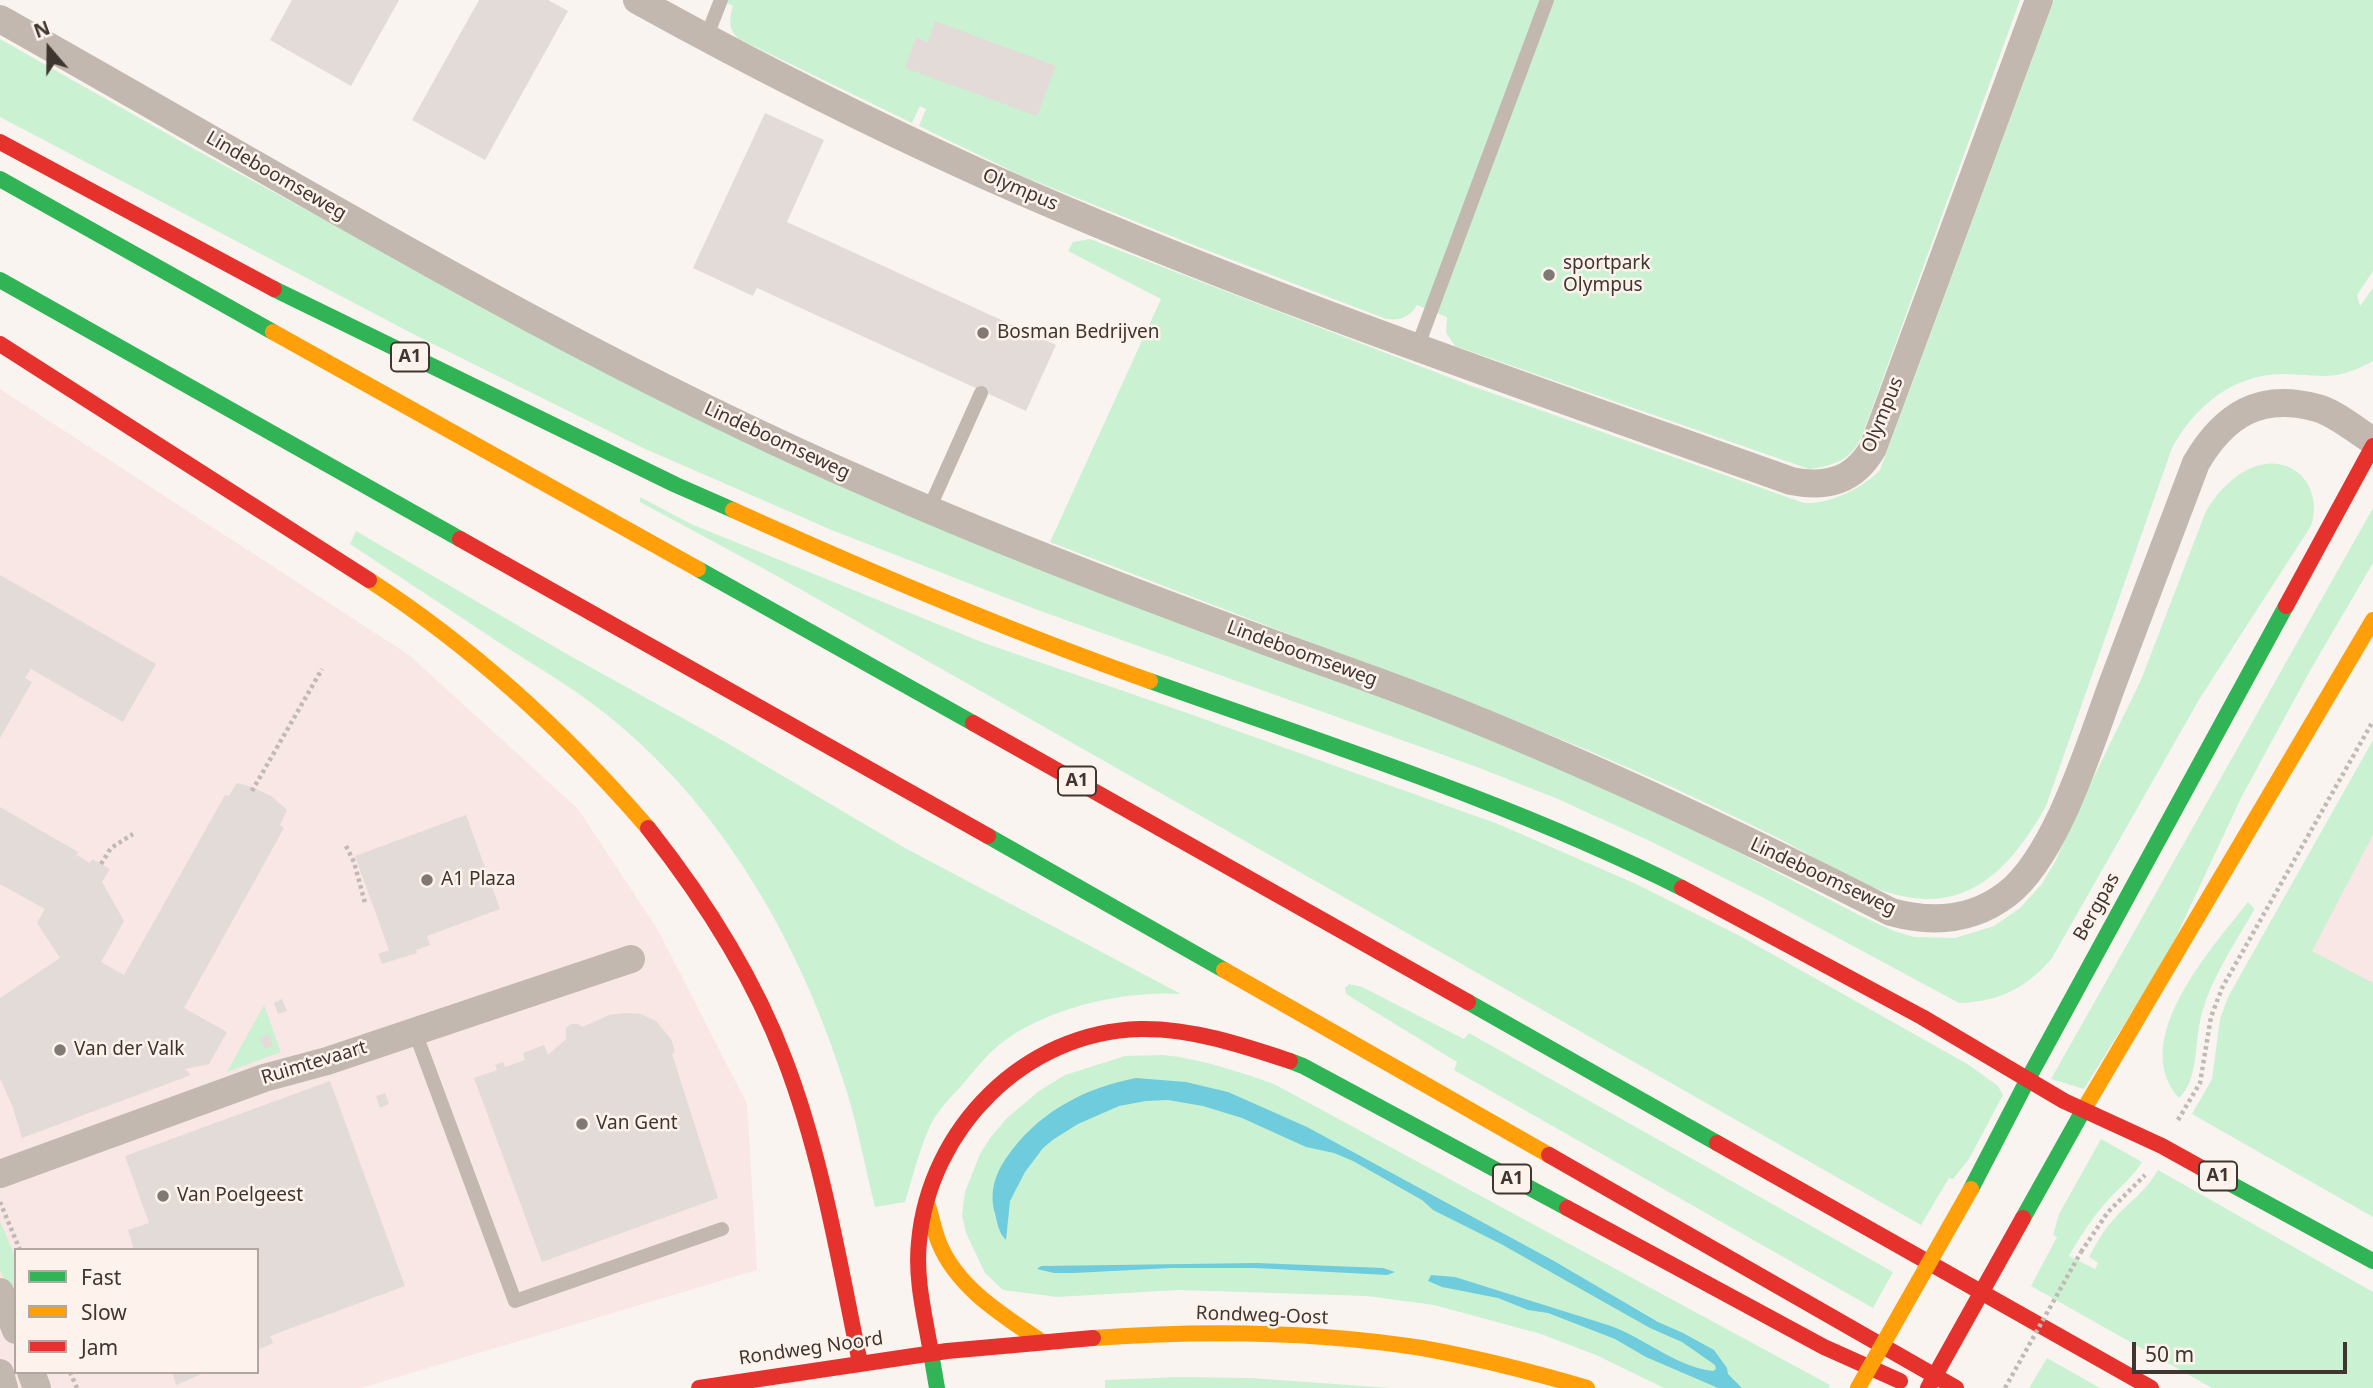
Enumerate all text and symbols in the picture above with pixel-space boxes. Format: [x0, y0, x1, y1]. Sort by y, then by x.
north arrow [14, 14, 84, 84]
text: N [30, 14, 54, 44]
street label: Lindeboomseweg [202, 127, 350, 225]
street label: Olympus [979, 164, 1061, 216]
place label: sportpark Olympus [1563, 253, 1650, 297]
marker: sportpark Olympus [1541, 267, 1557, 283]
place label: Bosman Bedrijven [997, 322, 1160, 344]
marker: Bosman Bedrijven [975, 325, 991, 341]
road number: A1 [391, 342, 429, 372]
street label: Olympus [1857, 374, 1909, 456]
street label: Lindeboomseweg [700, 397, 854, 485]
street label: Lindeboomseweg [1224, 616, 1380, 692]
road number: A1 [1058, 766, 1096, 796]
street label: Lindeboomseweg [1746, 833, 1900, 921]
place label: A1 Plaza [441, 869, 516, 891]
street label: Bergpas [2069, 869, 2125, 945]
marker: A1 Plaza [419, 872, 435, 888]
street label: Ruimtevaart [259, 1036, 369, 1090]
place label: Van der Valk [74, 1039, 184, 1061]
marker: Van der Valk [52, 1042, 68, 1058]
place label: Van Gent [596, 1113, 678, 1135]
marker: Van Gent [574, 1116, 590, 1132]
road number: A1 [2199, 1162, 2237, 1190]
road number: A1 [1493, 1164, 1531, 1194]
place label: Van Poelgeest [177, 1185, 303, 1207]
marker: Van Poelgeest [155, 1188, 171, 1204]
legend [14, 1248, 259, 1374]
text: Fast [81, 1263, 121, 1291]
text: Slow [81, 1298, 127, 1326]
street label: Rondweg-Oost [1195, 1302, 1329, 1330]
street label: Rondweg Noord [737, 1328, 885, 1370]
scale bar [2135, 1328, 2350, 1372]
text: Jam [81, 1333, 118, 1361]
text: 50 m [2145, 1340, 2194, 1368]

